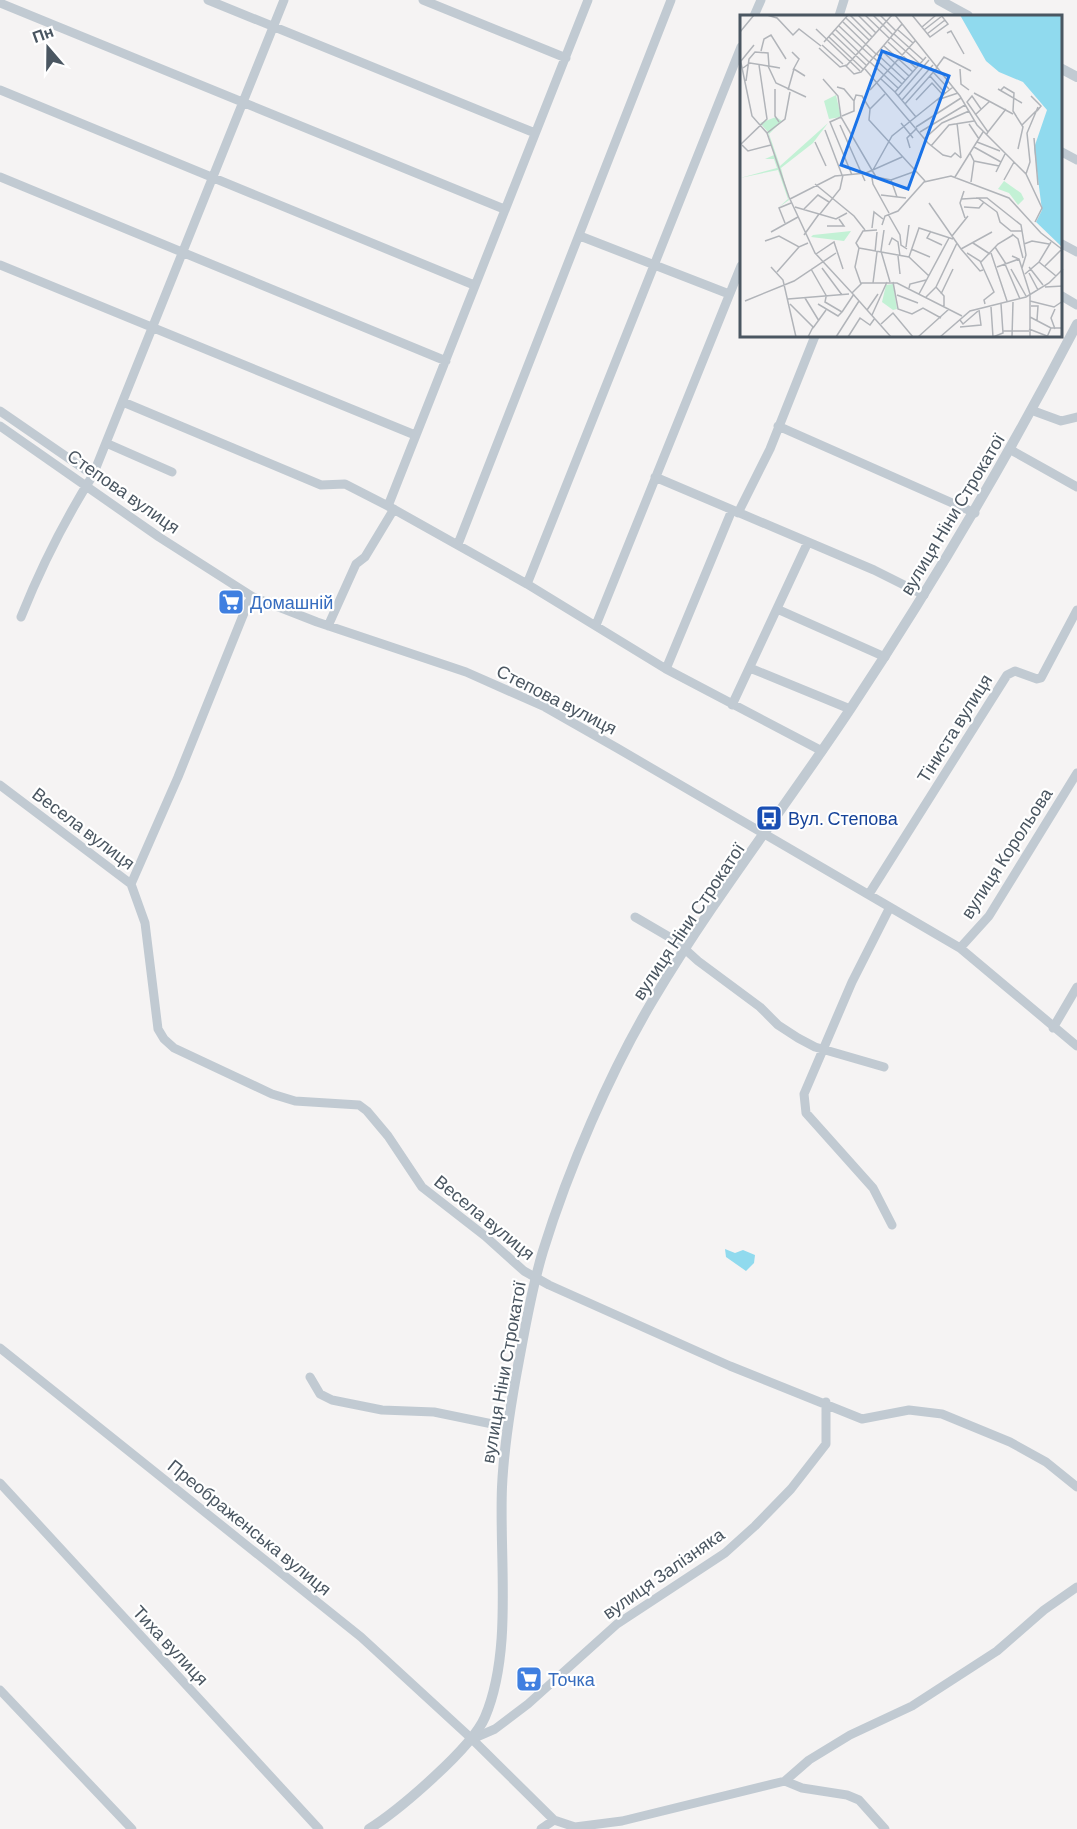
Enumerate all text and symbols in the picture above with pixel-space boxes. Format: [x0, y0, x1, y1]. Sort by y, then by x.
inset map [740, 15, 1062, 338]
north arrow [18, 18, 78, 78]
text: Пн [30, 21, 56, 46]
street label: вулиця Ніни Строкатої [895, 429, 1009, 599]
street label: Степова вулиця [64, 444, 184, 538]
supermarket icon: Домашній [216, 587, 246, 617]
place label: Домашній [250, 591, 333, 613]
street label: Степова вулиця [493, 659, 621, 739]
street label: Тіниста вулиця [912, 670, 996, 786]
street label: Весела вулиця [28, 782, 140, 874]
street label: вулиця Корольова [956, 783, 1057, 922]
bus stop icon: Вул. Степова [754, 803, 784, 833]
place label: Вул. Степова [788, 807, 899, 829]
street label: вулиця Ніни Строкатої [627, 838, 749, 1004]
street label: Весела вулиця [430, 1170, 540, 1264]
street label: вулиця Ніни Строкатої [476, 1279, 530, 1465]
street label: Преображенська вулиця [164, 1454, 336, 1600]
street label: вулиця Залізняка [598, 1522, 729, 1623]
street label: Тиха вулиця [128, 1601, 214, 1689]
supermarket icon: Точка [514, 1664, 544, 1694]
place label: Точка [548, 1668, 596, 1690]

